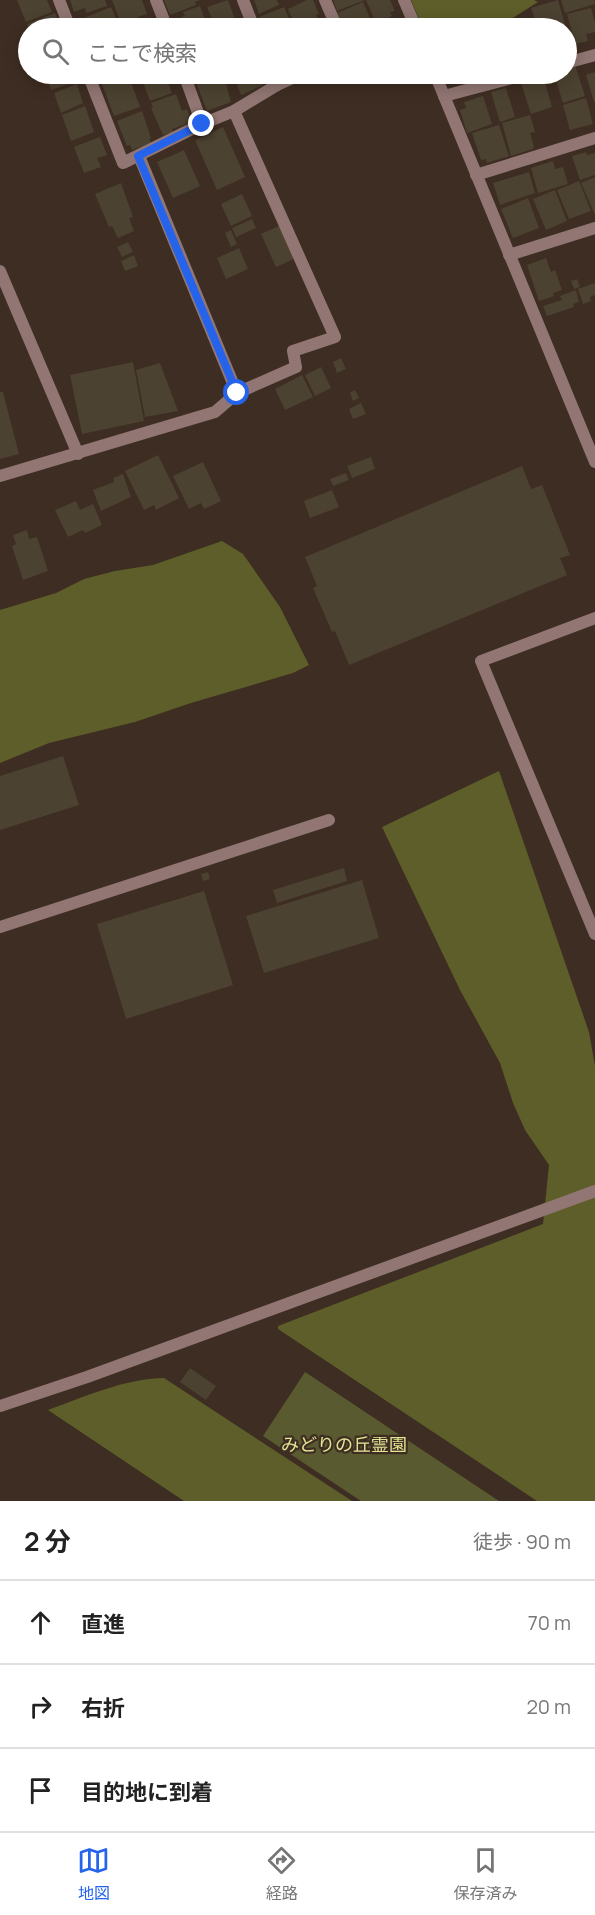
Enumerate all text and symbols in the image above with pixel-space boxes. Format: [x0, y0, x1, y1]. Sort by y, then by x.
search box [18, 18, 577, 84]
icon: search [39, 35, 72, 68]
text: ここで検索 [87, 38, 197, 68]
route end [188, 110, 214, 136]
route start [223, 379, 249, 405]
park label: みどりの丘霊園 [281, 1432, 407, 1456]
text: 2 分 [24, 1523, 71, 1559]
text: 徒歩 · 90 m [473, 1528, 571, 1555]
icon: ahead [24, 1606, 57, 1639]
text: 直進 [81, 1609, 125, 1639]
text: 70 m [528, 1609, 571, 1636]
icon: right [24, 1690, 57, 1723]
text: 右折 [81, 1693, 125, 1723]
text: 20 m [526, 1693, 571, 1720]
icon: arrive [24, 1774, 57, 1807]
text: 目的地に到着 [81, 1777, 213, 1807]
tab: 地図 [77, 1844, 110, 1904]
tab: 経路 [265, 1844, 298, 1904]
tab: 保存済み [453, 1844, 517, 1904]

